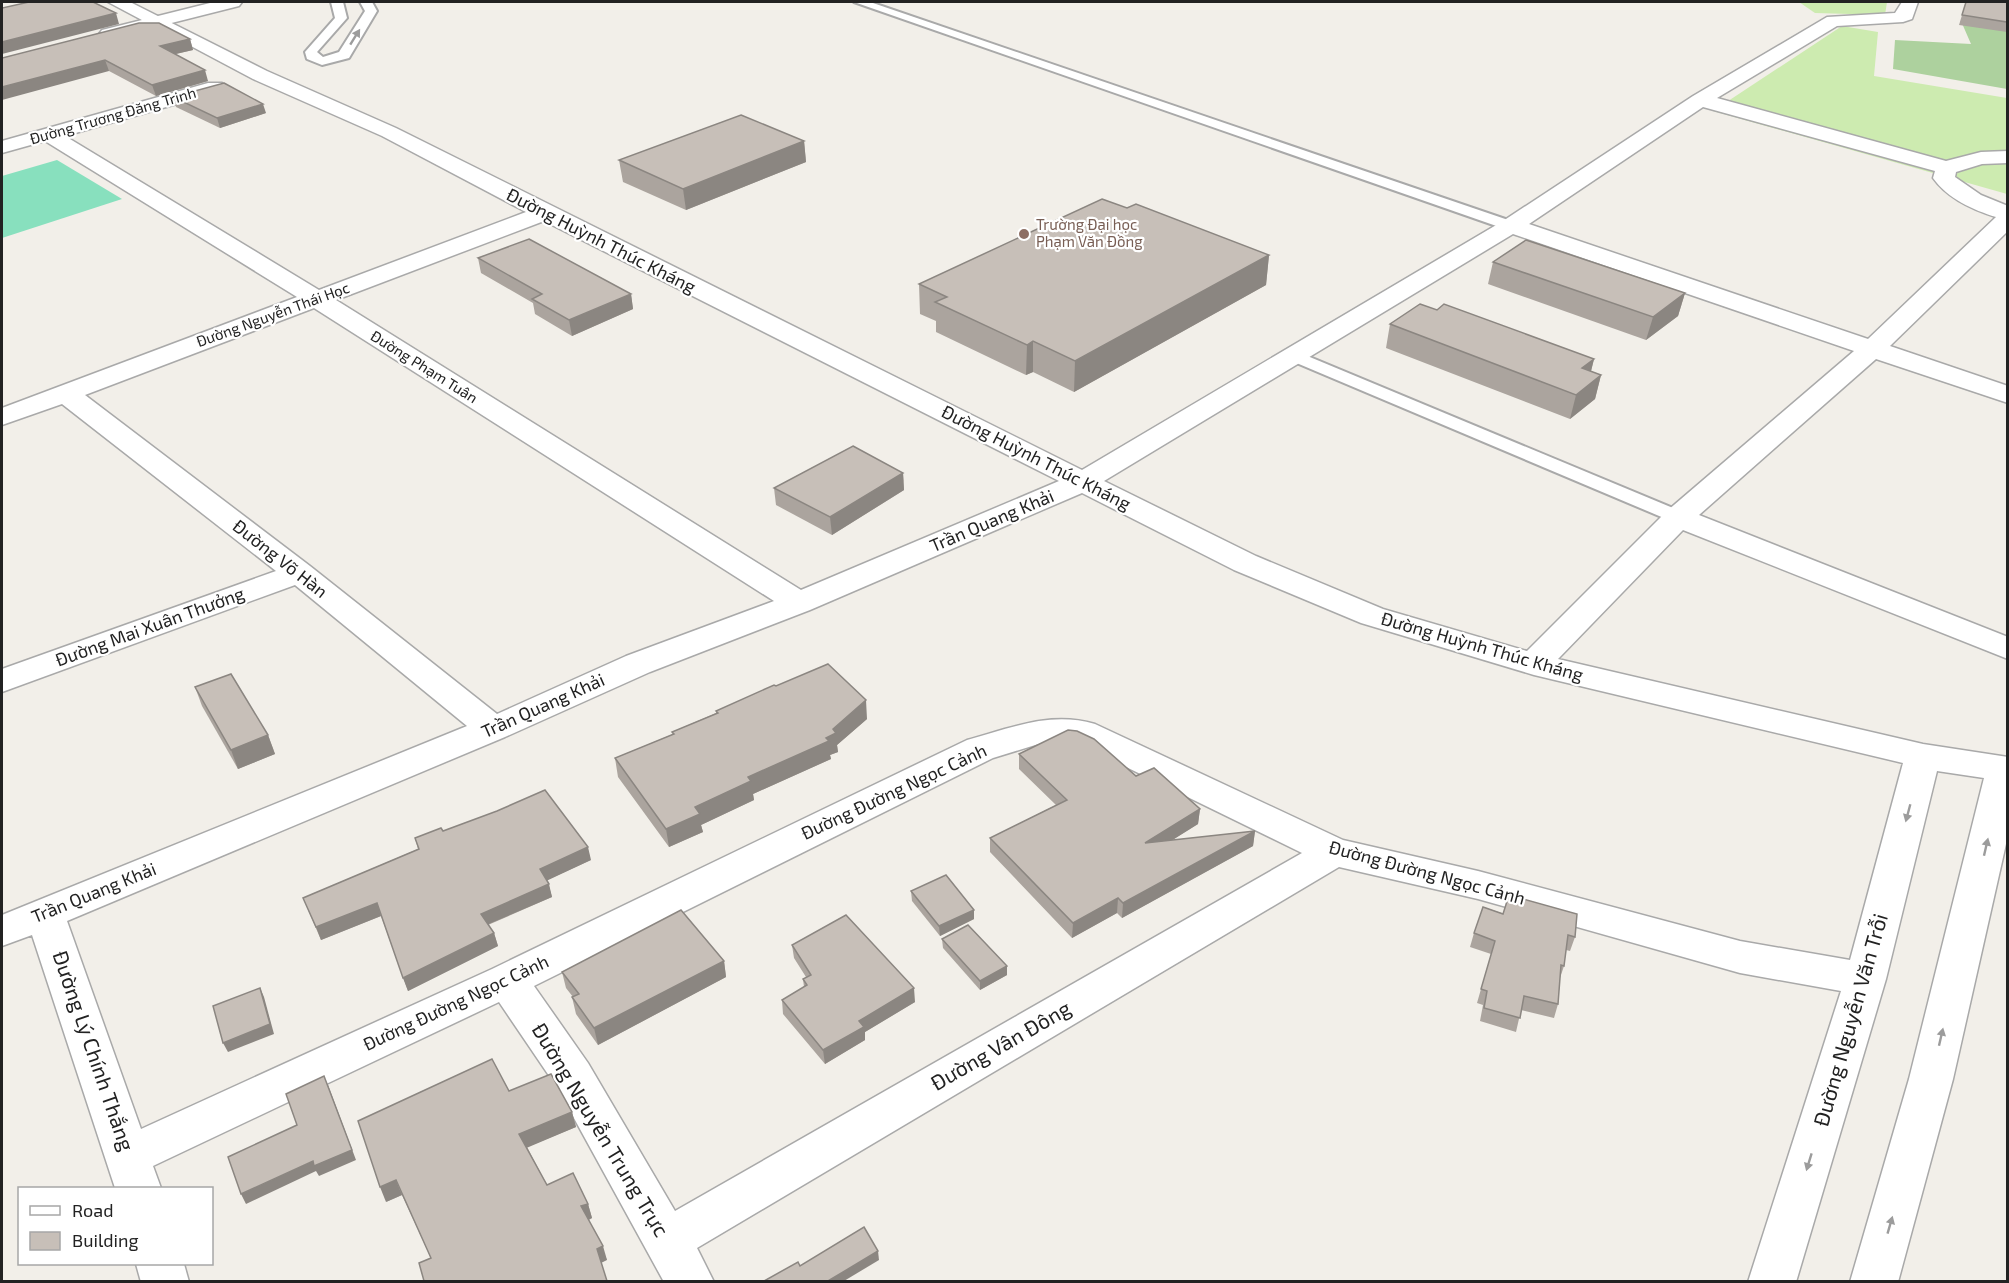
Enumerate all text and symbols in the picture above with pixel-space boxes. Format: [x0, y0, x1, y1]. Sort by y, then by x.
one-way arrow [349, 28, 360, 45]
street label: Đường Trương Đăng Trinh [28, 83, 198, 147]
street label: Đường Huỳnh Thúc Kháng [503, 183, 700, 297]
place label: Trường Đại học Phạm Văn Đồng [1036, 215, 1143, 250]
marker: Trường Đại học Phạm Văn Đồng [1017, 227, 1031, 241]
street label: Đường Nguyễn Thái Học [194, 278, 352, 350]
street label: Đường Phạm Tuân [368, 326, 481, 406]
street label: Đường Huỳnh Thúc Kháng [938, 400, 1135, 514]
street label: Trần Quang Khải [926, 484, 1057, 556]
street label: Đường Võ Hàn [229, 514, 332, 602]
street label: Đường Mai Xuân Thưởng [52, 582, 247, 671]
street label: Đường Huỳnh Thúc Kháng [1379, 607, 1586, 685]
street label: Trần Quang Khải [478, 668, 608, 742]
street label: Đường Đường Ngọc Cảnh [797, 738, 990, 844]
one-way arrow [1903, 804, 1913, 822]
street label: Đường Đường Ngọc Cảnh [1327, 835, 1528, 909]
one-way arrow [1981, 838, 1991, 857]
street label: Trần Quang Khải [28, 857, 159, 927]
street label: Đường Nguyễn Văn Trỗi [1807, 910, 1892, 1129]
street label: Đường Lý Chính Thắng [48, 947, 140, 1154]
street label: Đường Đường Ngọc Cảnh [359, 949, 552, 1055]
street label: Đường Vân Đông [926, 994, 1075, 1095]
street label: Đường Nguyễn Trung Trực [528, 1018, 675, 1241]
one-way arrow [1936, 1028, 1946, 1046]
one-way arrow [1804, 1153, 1813, 1171]
legend [18, 1187, 213, 1265]
text: Road [72, 1199, 113, 1221]
one-way arrow [1885, 1216, 1895, 1234]
text: Building [72, 1229, 139, 1251]

